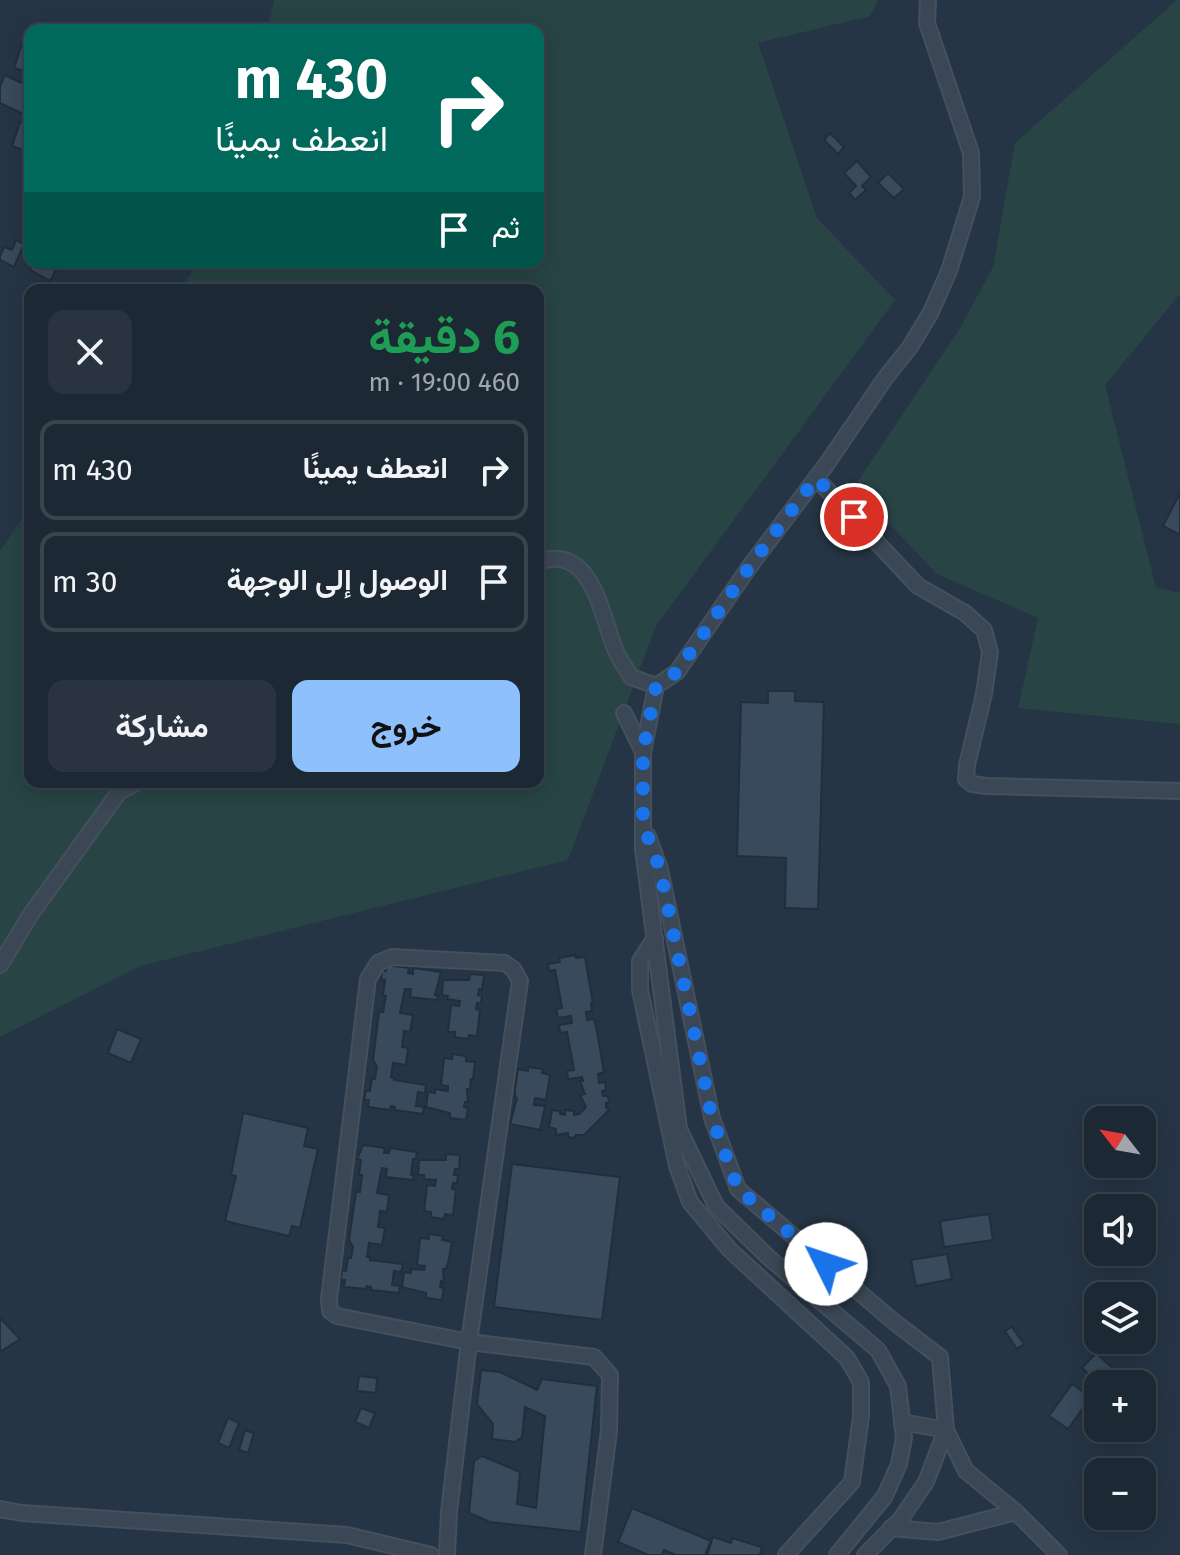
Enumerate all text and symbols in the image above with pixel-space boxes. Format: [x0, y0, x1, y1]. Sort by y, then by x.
text: 430 m [235, 46, 388, 113]
icon: right [416, 56, 520, 160]
text: انعطف يمينًا [215, 117, 388, 161]
icon: arrive [432, 208, 476, 252]
text: ثم [492, 210, 520, 246]
text: 6 دقيقة [368, 308, 520, 366]
button: close [48, 310, 132, 394]
text: 460 m · 19:00 [368, 367, 520, 398]
icon: right [472, 448, 516, 492]
text: انعطف يمينًا [303, 450, 448, 486]
text: 430 m [52, 452, 133, 488]
pin [820, 483, 888, 551]
icon: arrive [832, 495, 876, 539]
icon: arrive [472, 560, 516, 604]
text: الوصول إلى الوجهة [226, 562, 448, 598]
text: 30 m [52, 564, 117, 600]
button: مشاركة [48, 680, 276, 772]
button: خروج [292, 680, 520, 772]
north arrow [1084, 1106, 1156, 1178]
map controls [1084, 1106, 1156, 1530]
button: sound [1084, 1194, 1156, 1266]
position arrow [784, 1222, 868, 1306]
button: layers [1084, 1282, 1156, 1354]
button: + [1084, 1370, 1156, 1442]
button: − [1084, 1458, 1156, 1530]

